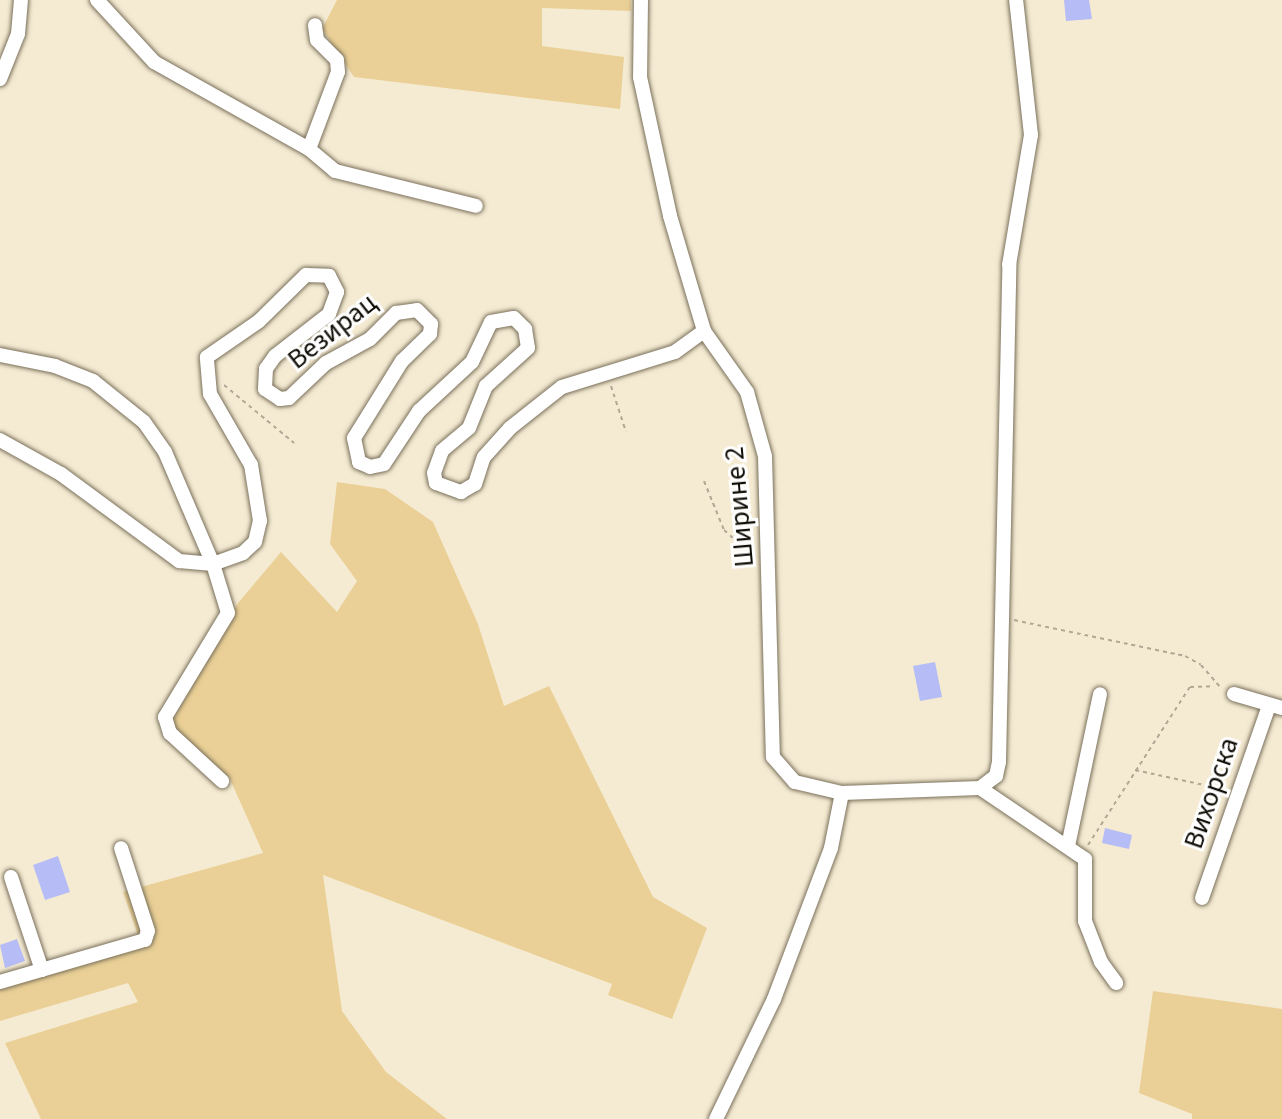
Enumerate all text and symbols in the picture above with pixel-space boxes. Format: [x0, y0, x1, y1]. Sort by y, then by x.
street label: Везирац [281, 286, 383, 376]
street label: Ширине 2 [717, 445, 761, 569]
street label: Вихорска [1176, 733, 1246, 853]

